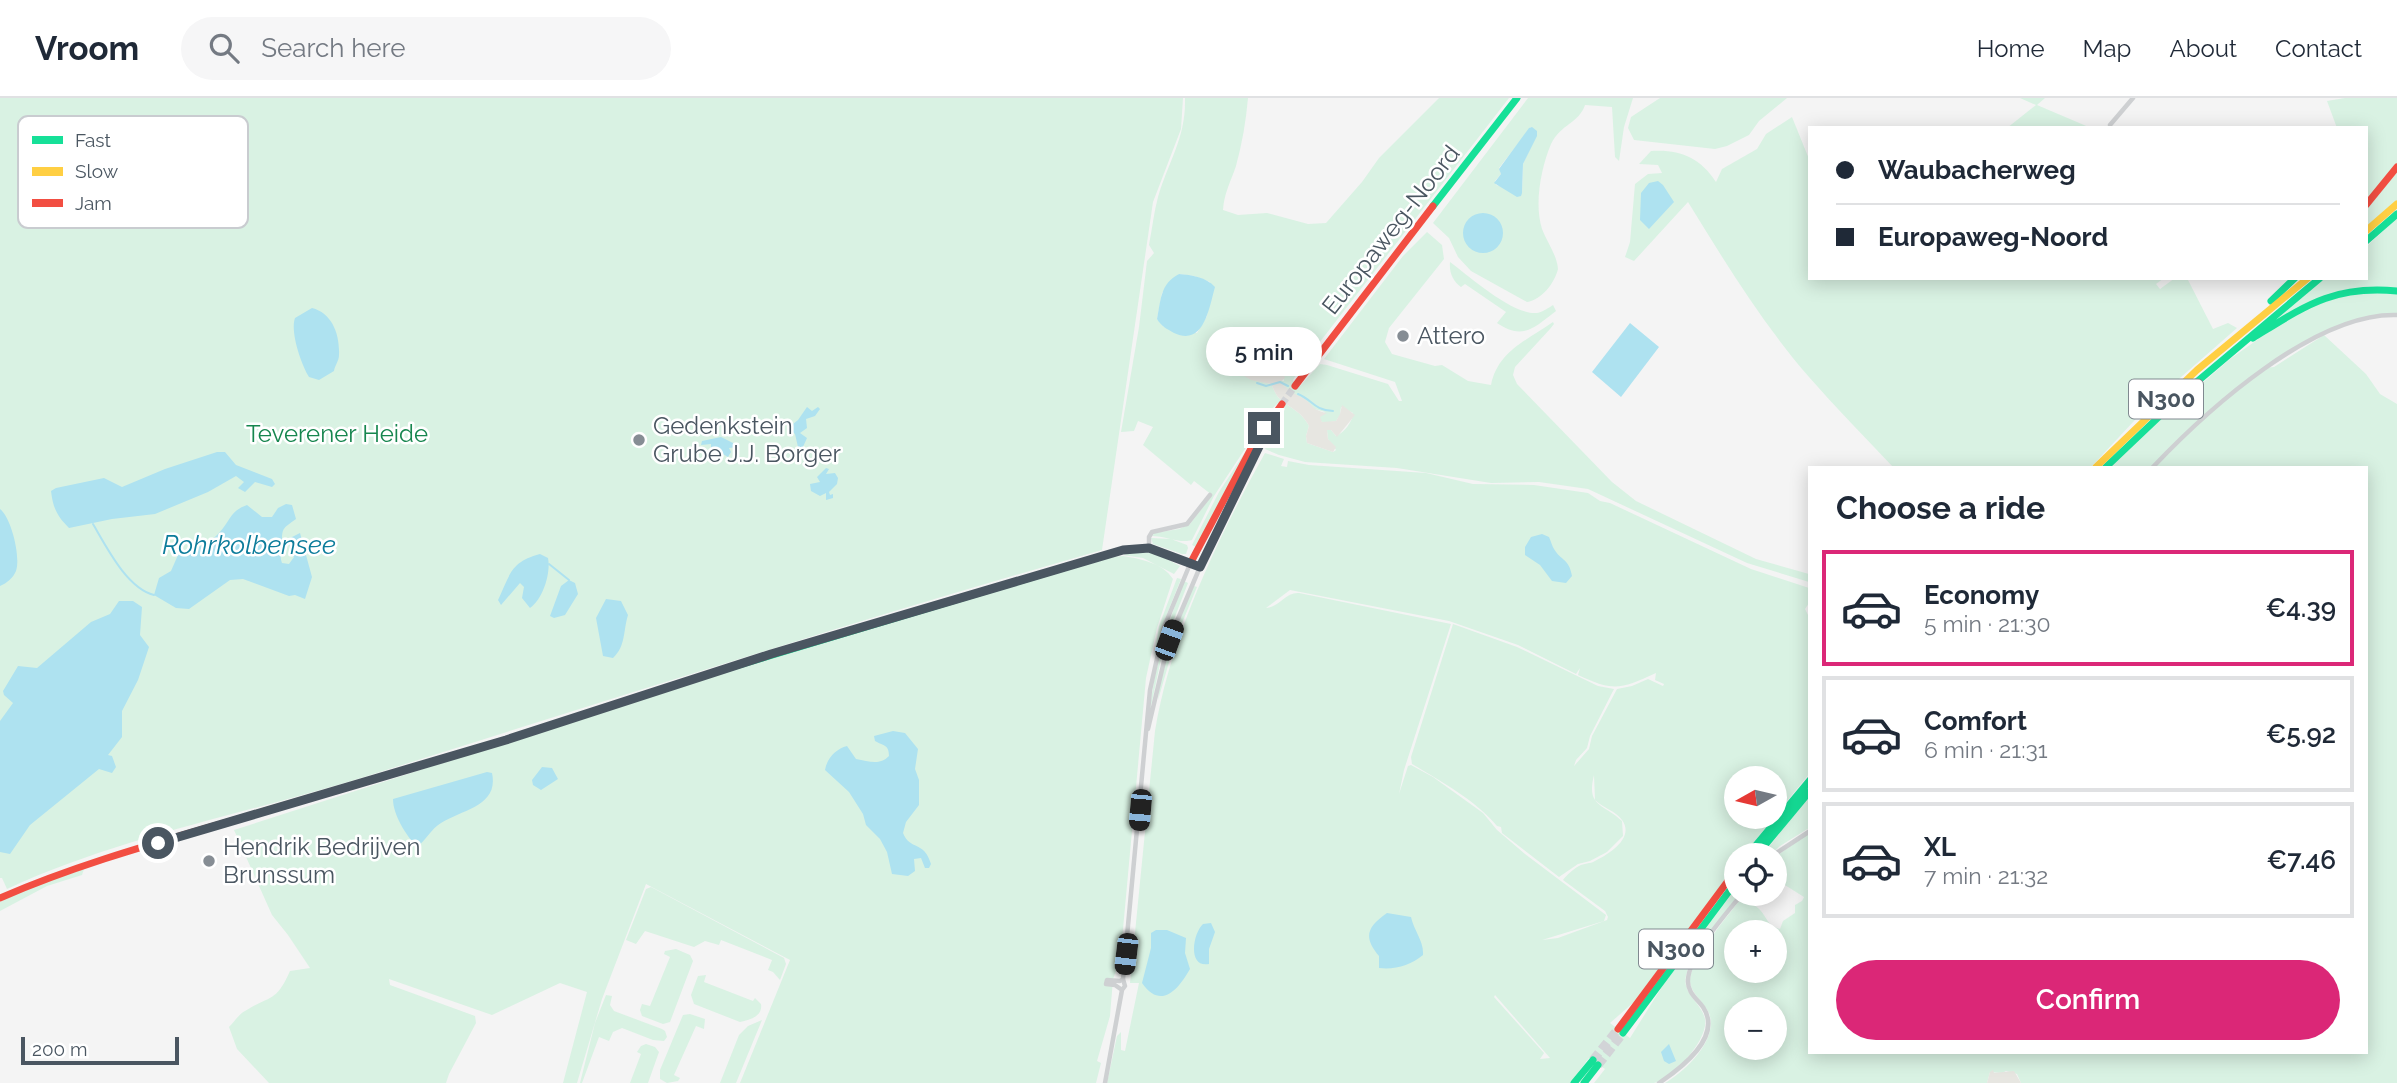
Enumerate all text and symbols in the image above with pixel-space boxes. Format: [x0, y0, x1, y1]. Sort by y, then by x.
search box [181, 17, 671, 80]
text: Vroom [35, 29, 139, 68]
icon: search [205, 29, 243, 67]
text: Search here [261, 33, 406, 63]
text: Home [1977, 34, 2045, 63]
text: Map [2083, 34, 2131, 63]
text: About [2169, 34, 2237, 63]
text: Contact [2275, 34, 2362, 63]
legend [18, 116, 248, 228]
text: Fast [75, 129, 111, 151]
street label: Europaweg-Noord [1316, 139, 1466, 320]
text: Waubacherweg [1878, 155, 2076, 185]
text: Slow [75, 160, 119, 182]
text: Jam [75, 192, 112, 214]
text: Europaweg-Noord [1878, 222, 2108, 252]
place label: Attero [1417, 321, 1485, 350]
callout: 5 min [1206, 327, 1322, 376]
marker: Attero [1395, 328, 1411, 344]
text: 5 min [1235, 338, 1293, 365]
road number: N300 [2129, 380, 2203, 418]
place label: Gedenkstein Grube J.J. Borger [653, 411, 841, 468]
route end [1248, 412, 1280, 444]
park label: Teverener Heide [246, 419, 428, 448]
marker: Gedenkstein Grube J.J. Borger [631, 432, 647, 448]
text: Choose a ride [1836, 489, 2045, 526]
water label: Rohrkolbensee [162, 530, 336, 560]
icon: car [1840, 577, 1903, 640]
text: Economy [1924, 580, 2039, 610]
text: €4.39 [2265, 593, 2336, 623]
text: 5 min · 21:30 [1924, 610, 2051, 637]
car [1152, 617, 1187, 663]
icon: car [1840, 703, 1903, 766]
text: Comfort [1924, 706, 2027, 736]
text: €5.92 [2266, 719, 2336, 749]
text: 6 min · 21:31 [1924, 736, 2048, 763]
north arrow [1724, 766, 1787, 830]
map controls [1724, 766, 1787, 1060]
car [1128, 788, 1153, 832]
route start [142, 827, 174, 859]
icon: car [1840, 829, 1903, 892]
place label: Hendrik Bedrijven Brunssum [223, 832, 421, 889]
text: XL [1924, 832, 1956, 862]
button: locate [1724, 843, 1787, 906]
text: €7.46 [2267, 845, 2336, 875]
marker: Hendrik Bedrijven Brunssum [201, 853, 217, 869]
text: 7 min · 21:32 [1924, 862, 2048, 889]
button: + [1724, 920, 1787, 983]
road number: N300 [1639, 930, 1713, 968]
car [1114, 932, 1139, 976]
button: Confirm [1836, 960, 2340, 1040]
button: − [1724, 997, 1787, 1060]
scale bar [21, 1034, 178, 1066]
text: 200 m [32, 1038, 87, 1060]

